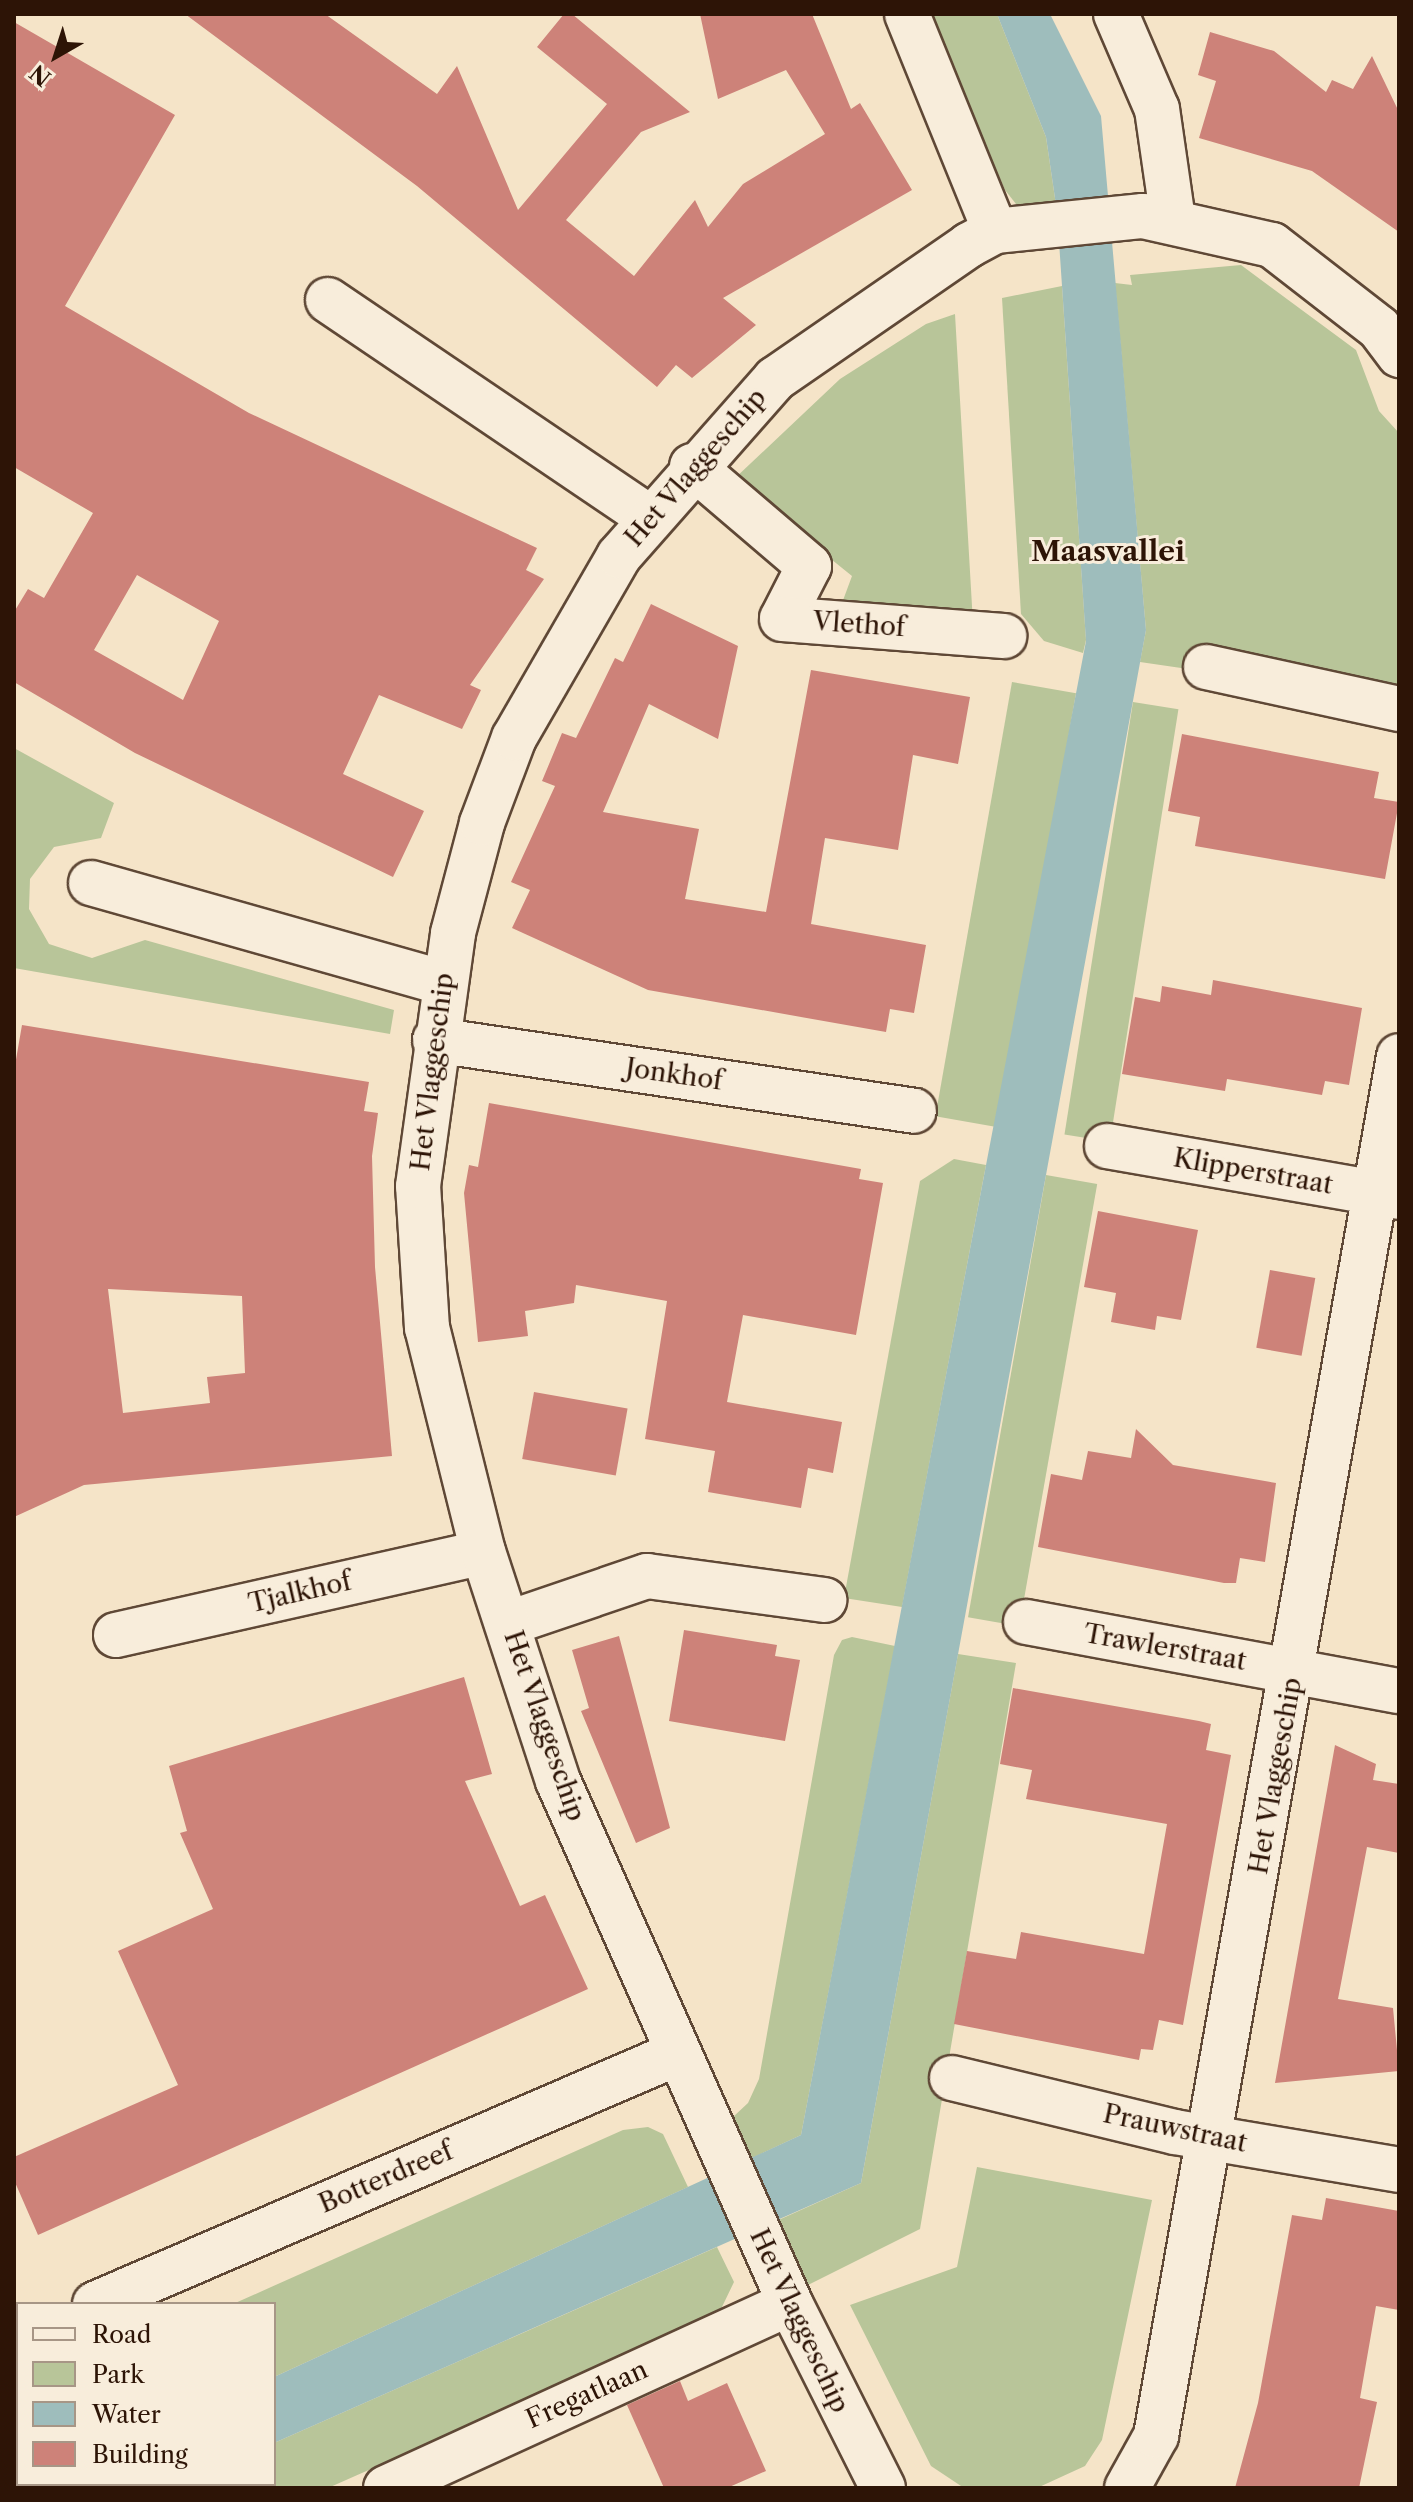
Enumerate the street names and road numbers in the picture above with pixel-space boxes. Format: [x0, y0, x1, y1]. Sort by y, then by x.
street label: Het Vlaggeschip [619, 382, 773, 554]
street label: Vlethof [812, 606, 906, 644]
street label: Het Vlaggeschip [405, 971, 461, 1173]
street label: Jonkhof [624, 1053, 724, 1097]
street label: Klipperstraat [1171, 1143, 1335, 1201]
street label: Tjalkhof [246, 1566, 354, 1620]
street label: Trawlerstraat [1081, 1618, 1249, 1678]
street label: Het Vlaggeschip [497, 1626, 591, 1826]
street label: Het Vlaggeschip [1243, 1675, 1309, 1877]
street label: Prauwstraat [1100, 2099, 1250, 2159]
street label: Botterdreef [314, 2136, 458, 2220]
street label: Het Vlaggeschip [743, 2224, 855, 2418]
street label: Fregatlaan [521, 2354, 653, 2436]

